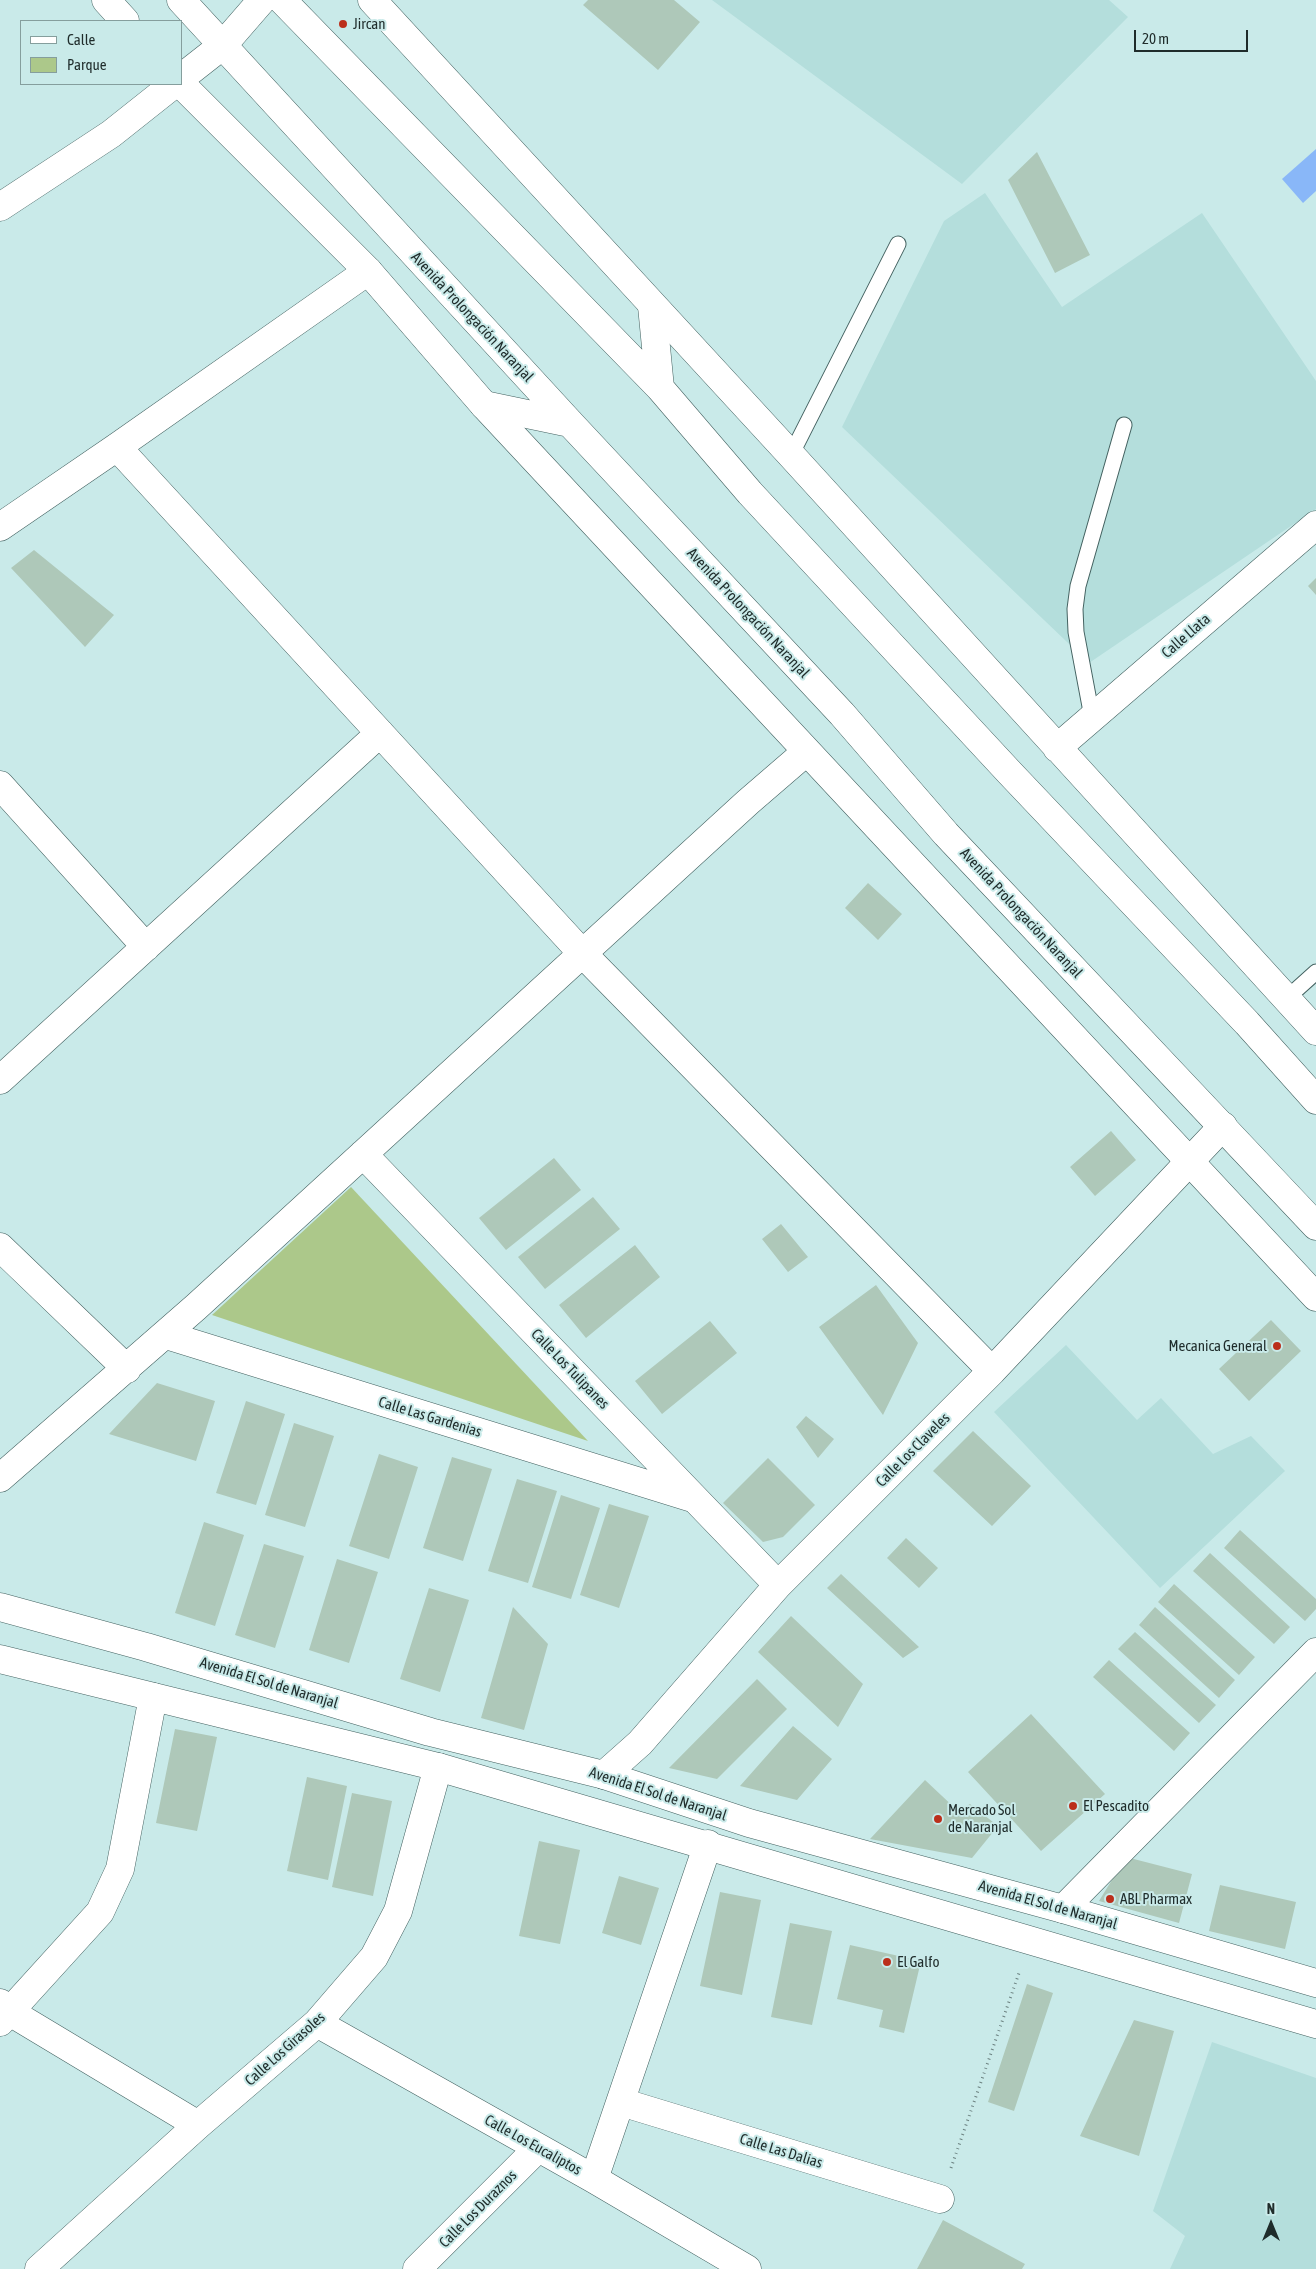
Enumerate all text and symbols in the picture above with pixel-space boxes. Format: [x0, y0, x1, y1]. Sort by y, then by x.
place label: Jircan [353, 15, 385, 33]
marker: Jircan [337, 18, 349, 30]
legend [20, 20, 182, 85]
scale bar [1136, 20, 1250, 52]
text: 20 m [1142, 30, 1169, 47]
text: Calle [67, 31, 95, 48]
text: Parque [67, 56, 107, 73]
street label: Avenida Prolongación Naranjal [407, 248, 537, 386]
street label: Avenida Prolongación Naranjal [683, 544, 813, 682]
street label: Calle Llata [1158, 610, 1214, 662]
street label: Avenida Prolongación Naranjal [956, 844, 1086, 982]
street label: Calle Los Tulipanes [527, 1325, 613, 1413]
place label: Mecanica General [1168, 1337, 1267, 1355]
marker: Mecanica General [1271, 1340, 1283, 1352]
street label: Calle Las Gardenias [376, 1393, 484, 1441]
street label: Calle Los Claveles [872, 1409, 954, 1491]
street label: Avenida El Sol de Naranjal [198, 1653, 340, 1713]
street label: Avenida El Sol de Naranjal [587, 1763, 729, 1825]
place label: El Pescadito [1083, 1797, 1149, 1815]
marker: El Pescadito [1067, 1800, 1079, 1812]
place label: Mercado Sol de Naranjal [948, 1801, 1015, 1836]
marker: Mercado Sol de Naranjal [932, 1813, 944, 1825]
street label: Avenida El Sol de Naranjal [977, 1877, 1119, 1933]
place label: ABL Pharmax [1120, 1890, 1192, 1908]
marker: ABL Pharmax [1104, 1893, 1116, 1905]
place label: El Galfo [897, 1953, 940, 1971]
marker: El Galfo [881, 1956, 893, 1968]
street label: Calle Los Girasoles [241, 2008, 329, 2090]
street label: Calle Los Eucaliptos [481, 2111, 585, 2179]
street label: Calle Las Dalias [737, 2130, 825, 2172]
street label: Calle Los Duraznos [435, 2166, 521, 2252]
north arrow [1246, 2199, 1296, 2249]
text: N [1267, 2201, 1275, 2217]

